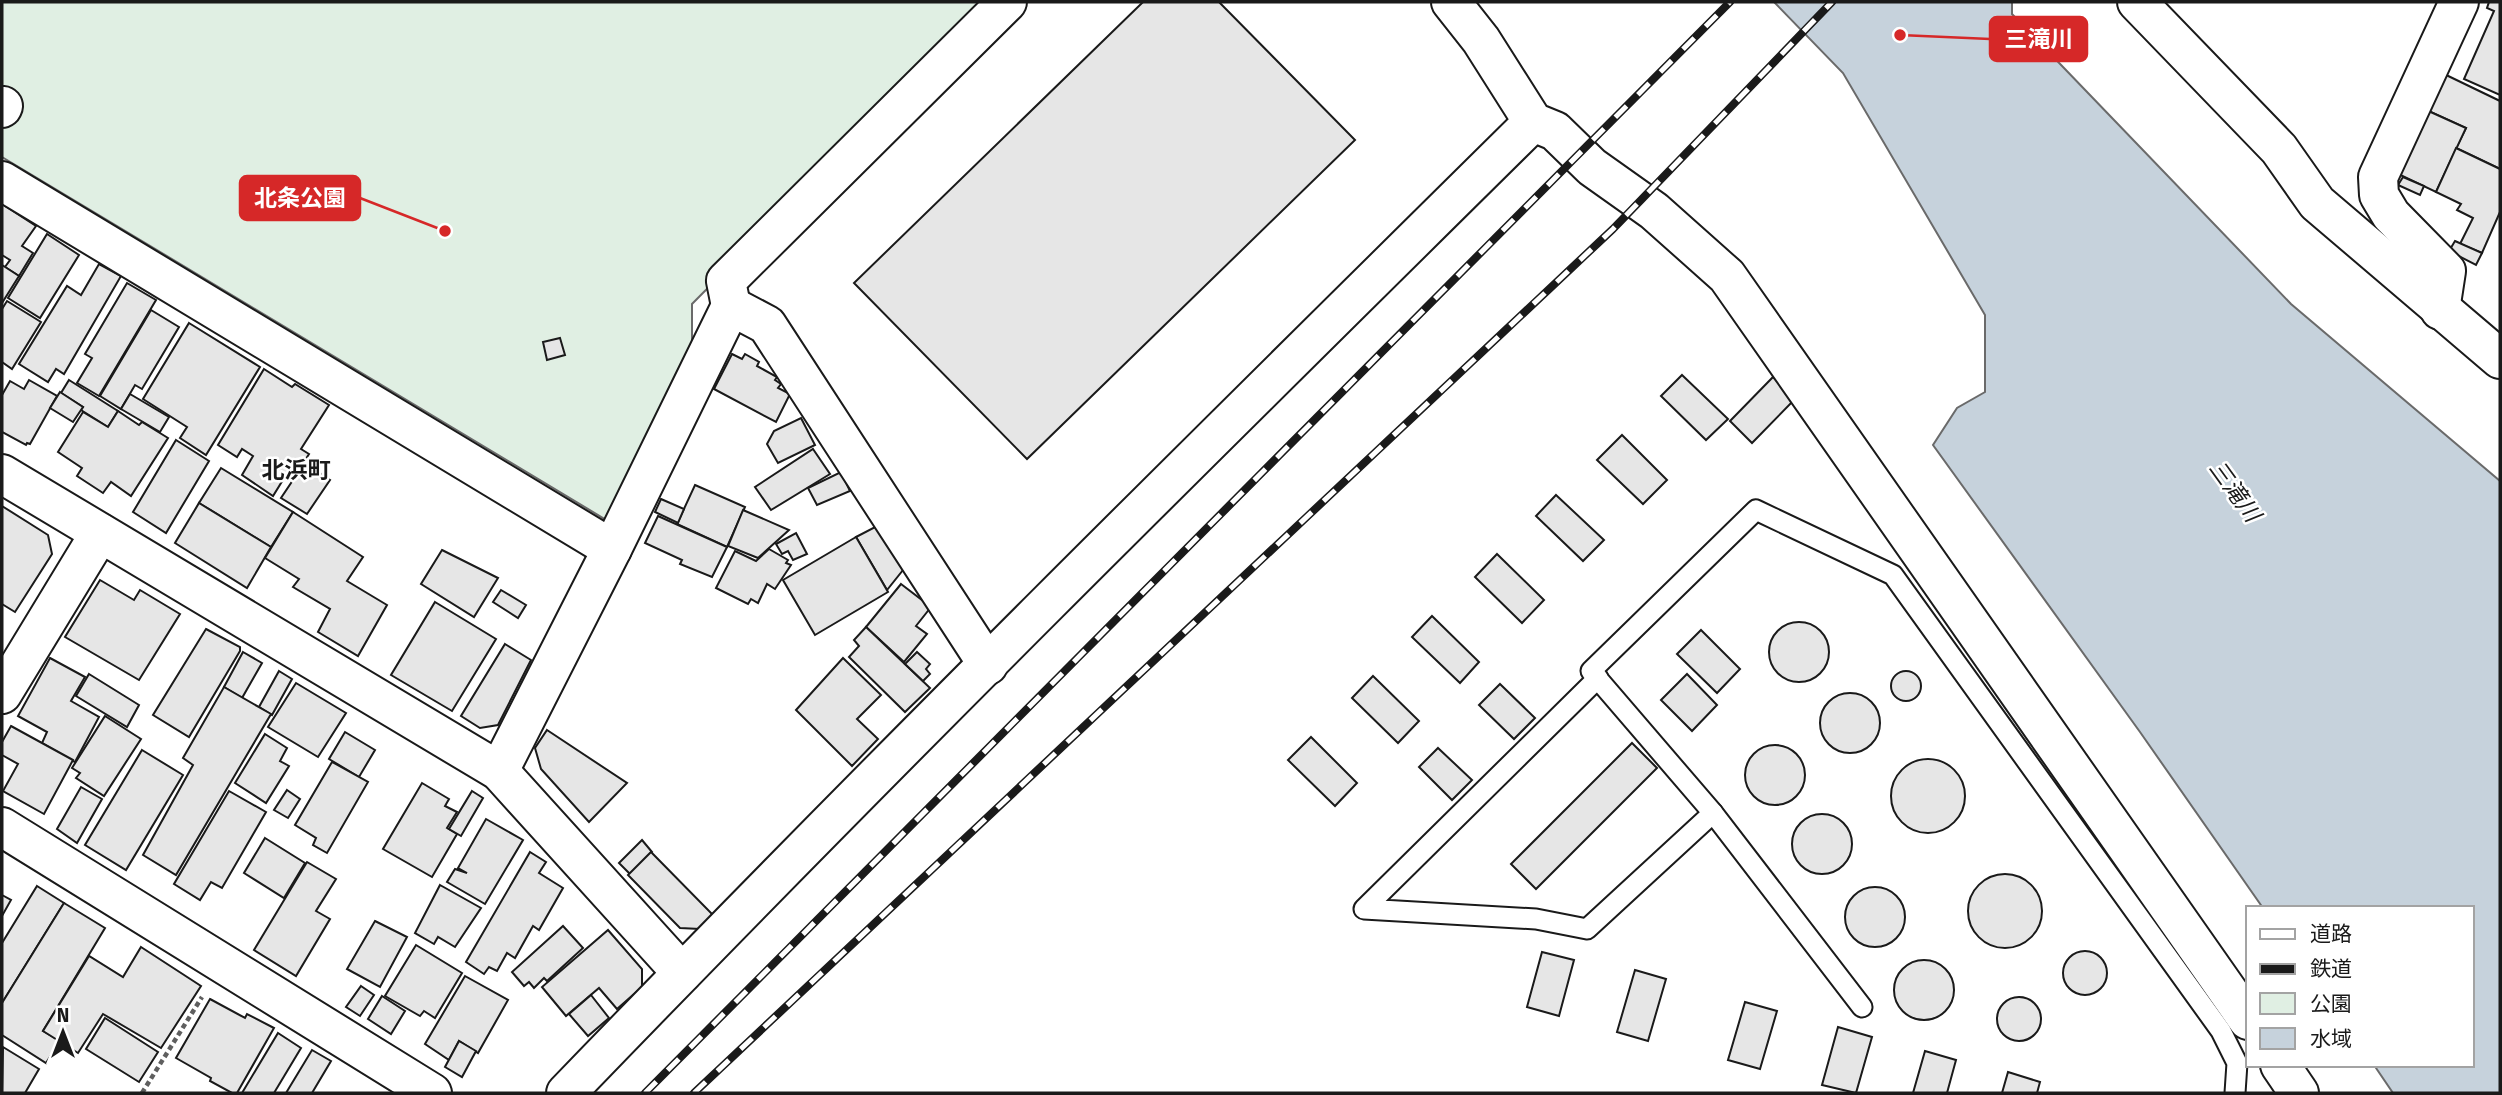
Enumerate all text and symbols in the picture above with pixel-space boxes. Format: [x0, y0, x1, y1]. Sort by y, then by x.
callout: 三滝川 [1990, 17, 2087, 61]
text: 三滝川 [2005, 25, 2074, 53]
callout: 北条公園 [240, 176, 360, 220]
text: 北条公園 [254, 184, 346, 212]
water label: 三滝川 [2203, 455, 2268, 530]
district label: 北浜町 [262, 456, 331, 484]
legend [2246, 906, 2474, 1067]
text: 道路 [2310, 921, 2352, 947]
text: 鉄道 [2310, 956, 2352, 982]
text: 公園 [2310, 991, 2352, 1017]
north arrow [28, 997, 98, 1067]
text: N [57, 1004, 69, 1027]
text: 水域 [2310, 1026, 2352, 1052]

